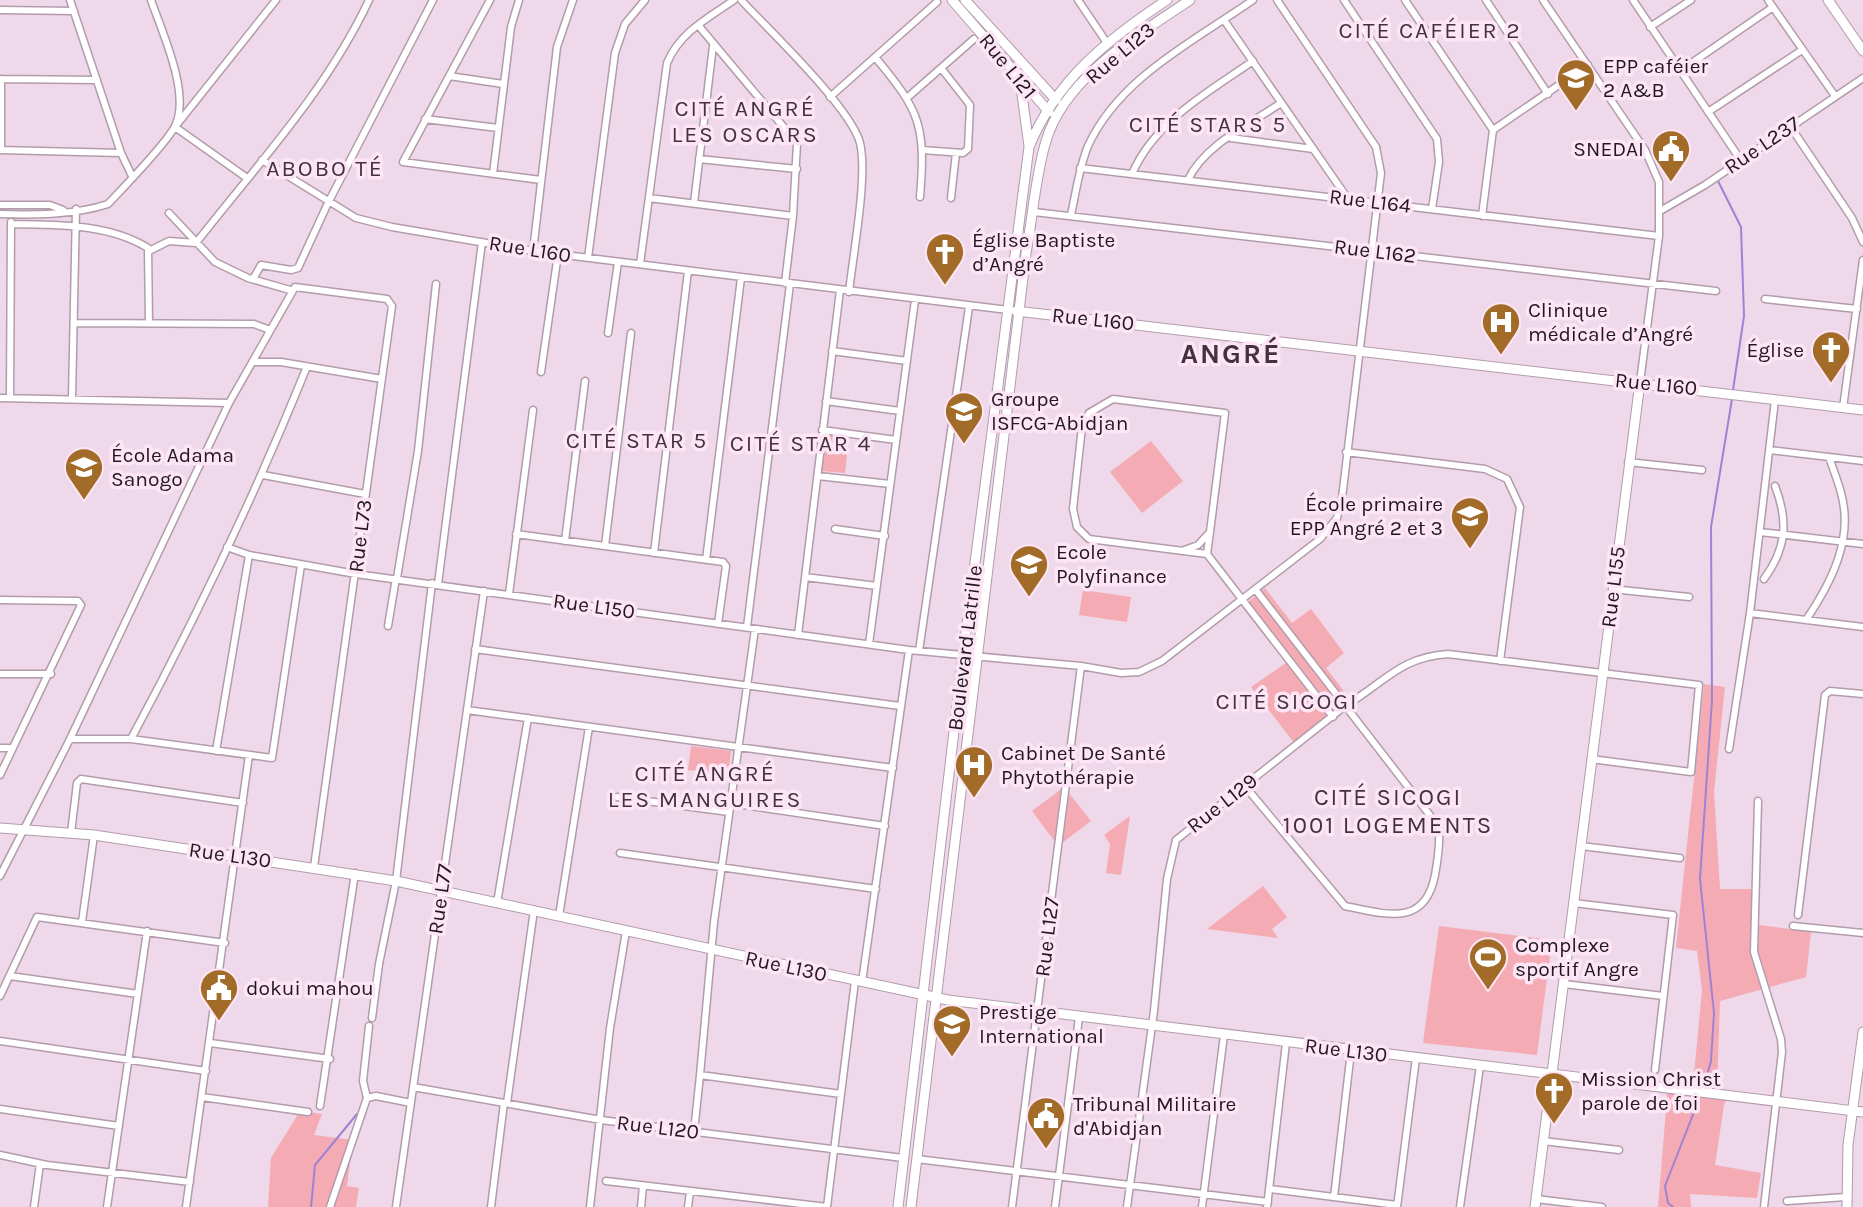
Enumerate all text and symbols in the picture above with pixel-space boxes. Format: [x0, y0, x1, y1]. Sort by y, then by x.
street label: Rue L123 [1081, 17, 1159, 89]
district label: CITÉ CAFÉIER 2 [1339, 17, 1521, 44]
street label: Rue L121 [974, 28, 1042, 104]
place label: EPP caféier 2 A&B [1603, 54, 1708, 102]
school or university icon: EPP caféier 2 A&B [1555, 57, 1597, 112]
district label: CITÉ ANGRÉ LES OSCARS [671, 95, 819, 148]
district label: CITÉ STARS 5 [1129, 111, 1287, 138]
street label: Rue L237 [1720, 111, 1804, 179]
public building icon: SNEDAI [1650, 128, 1692, 183]
place label: SNEDAI [1573, 137, 1644, 161]
district label: ABOBO TÉ [266, 155, 384, 182]
street label: Rue L164 [1328, 184, 1412, 218]
place label: Église Baptiste d’Angré [972, 228, 1115, 276]
street label: Rue L160 [487, 231, 573, 267]
church icon: Église Baptiste d’Angré [924, 231, 966, 286]
street label: Rue L162 [1333, 234, 1417, 268]
place label: Clinique médicale d’Angré [1528, 298, 1693, 346]
hospital icon: Clinique médicale d’Angré [1480, 301, 1522, 356]
street label: Rue L160 [1051, 303, 1135, 335]
church icon: Église [1810, 329, 1852, 384]
district label: ANGRÉ [1181, 336, 1282, 370]
place label: Église [1746, 338, 1804, 362]
street label: Rue L160 [1614, 368, 1698, 400]
place label: Groupe ISFCG-Abidjan [991, 387, 1128, 435]
school or university icon: Groupe ISFCG-Abidjan [943, 390, 985, 445]
district label: CITÉ STAR 5 [566, 427, 708, 454]
district label: CITÉ STAR 4 [730, 430, 872, 457]
place label: École Adama Sanogo [111, 443, 234, 491]
school or university icon: École Adama Sanogo [63, 446, 105, 501]
place label: École primaire EPP Angré 2 et 3 [1290, 492, 1443, 540]
school or university icon: École primaire EPP Angré 2 et 3 [1449, 495, 1491, 550]
street label: Rue L73 [344, 498, 376, 574]
place label: Ecole Polyfinance [1056, 540, 1167, 588]
school or university icon: Ecole Polyfinance [1008, 543, 1050, 598]
street label: Rue L155 [1596, 545, 1630, 629]
street label: Boulevard Latrille [943, 564, 987, 732]
street label: Rue L150 [552, 588, 636, 624]
district label: CITÉ SICOGI [1216, 688, 1358, 715]
place label: Cabinet De Santé Phytothérapie [1001, 741, 1166, 789]
hospital icon: Cabinet De Santé Phytothérapie [953, 744, 995, 799]
district label: CITÉ ANGRÉ LES MANGUIRES [608, 760, 802, 813]
street label: Rue L129 [1182, 768, 1262, 838]
district label: CITÉ SICOGI 1001 LOGEMENTS [1283, 782, 1493, 839]
street label: Rue L130 [187, 837, 273, 873]
street label: Rue L77 [423, 862, 457, 936]
street label: Rue L127 [1030, 896, 1064, 978]
place label: Complexe sportif Angre [1515, 933, 1639, 981]
sports icon: Complexe sportif Angre [1467, 936, 1509, 991]
street label: Rue L130 [743, 946, 829, 986]
public building icon: dokui mahou [198, 967, 240, 1022]
place label: dokui mahou [246, 976, 374, 1000]
place label: Prestige International [979, 1000, 1104, 1048]
school or university icon: Prestige International [931, 1003, 973, 1058]
street label: Rue L130 [1303, 1033, 1389, 1067]
place label: Mission Christ parole de foi [1581, 1067, 1721, 1115]
church icon: Mission Christ parole de foi [1533, 1070, 1575, 1125]
place label: Tribunal Militaire d'Abidjan [1073, 1092, 1236, 1140]
public building icon: Tribunal Militaire d'Abidjan [1025, 1095, 1067, 1150]
street label: Rue L120 [615, 1110, 701, 1144]

